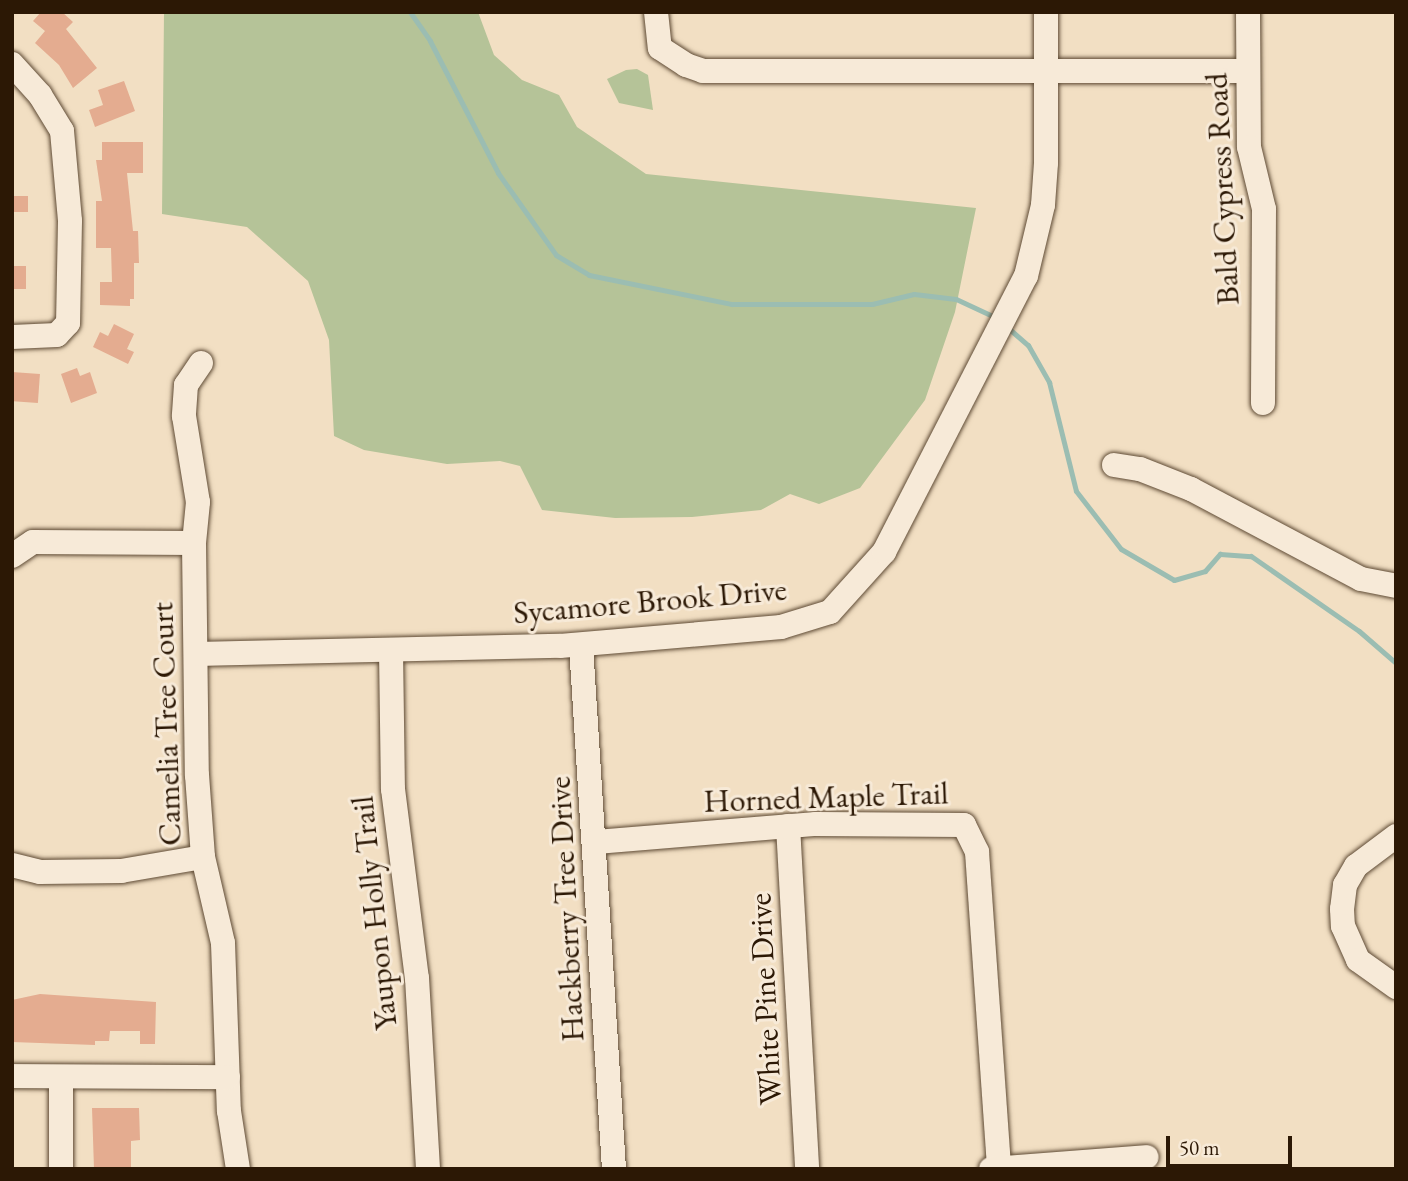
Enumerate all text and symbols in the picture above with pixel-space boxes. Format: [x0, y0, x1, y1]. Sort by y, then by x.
street label: Bald Cypress Road [1197, 72, 1247, 306]
street label: Sycamore Brook Drive [512, 570, 788, 632]
street label: Camelia Tree Court [143, 602, 189, 846]
street label: Horned Maple Trail [703, 774, 949, 820]
street label: Hackberry Tree Drive [540, 775, 592, 1043]
street label: Yaupon Holly Trail [343, 794, 405, 1032]
street label: White Pine Drive [740, 892, 790, 1106]
scale bar [1170, 1122, 1296, 1166]
text: 50 m [1179, 1134, 1220, 1161]

